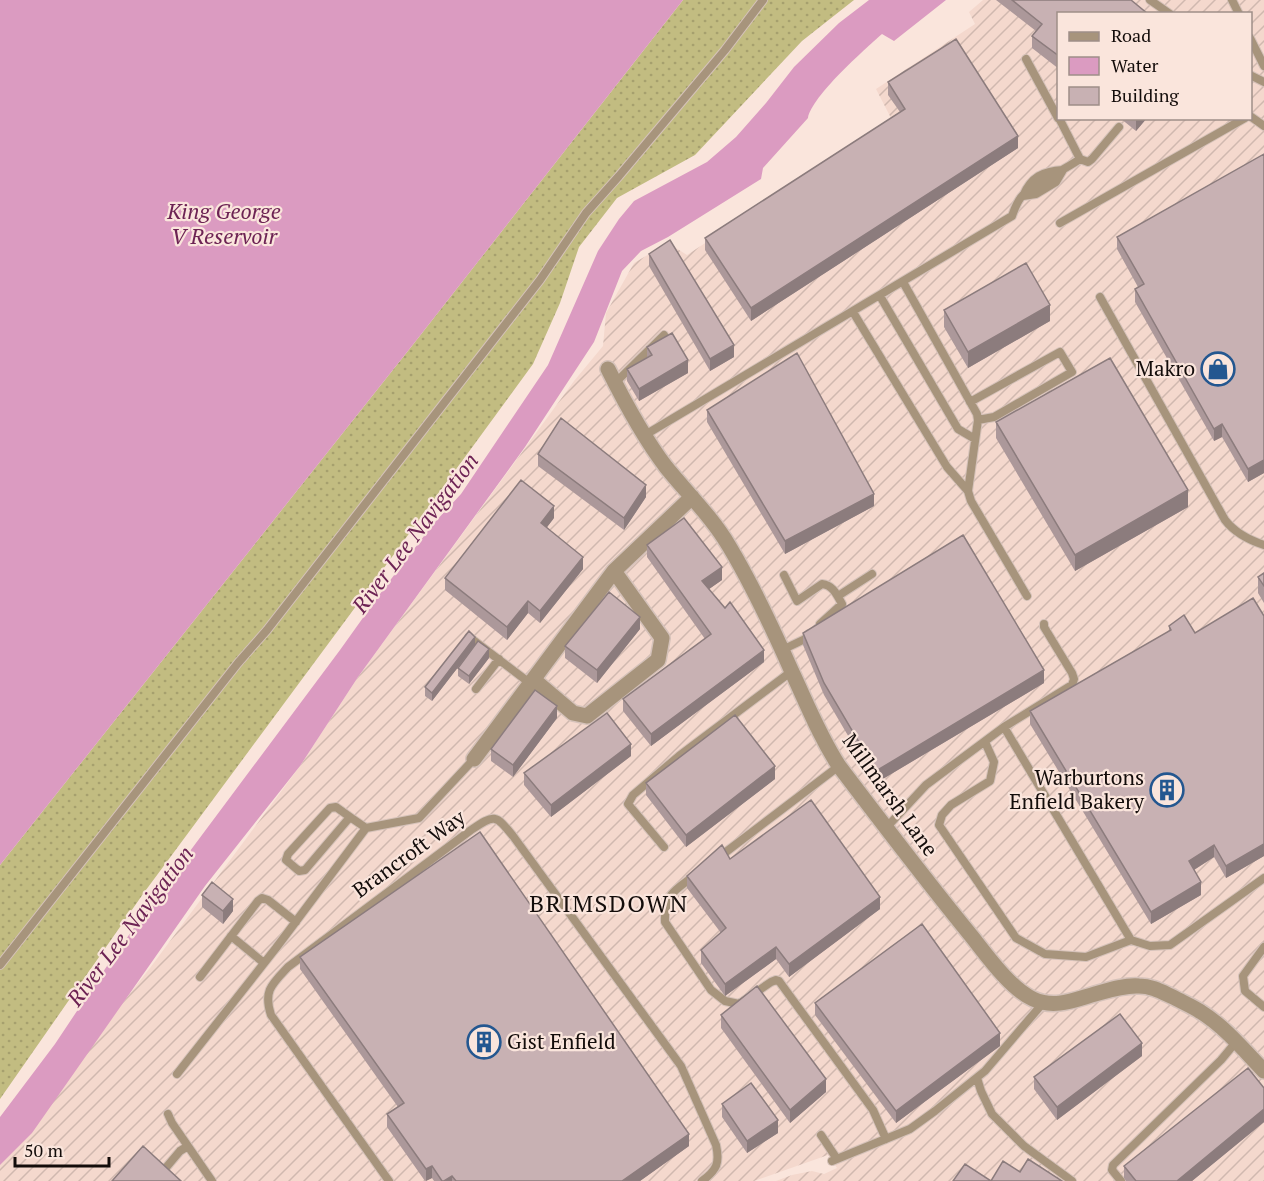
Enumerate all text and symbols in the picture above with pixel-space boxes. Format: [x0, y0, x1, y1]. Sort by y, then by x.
legend [1057, 12, 1252, 120]
text: Road [1111, 23, 1151, 47]
text: Water [1111, 53, 1158, 77]
text: Building [1111, 83, 1179, 107]
water label: King George V Reservoir [166, 196, 281, 250]
shop icon: Makro [1200, 351, 1236, 387]
place label: Makro [1136, 354, 1195, 382]
water label: River Lee Navigation [344, 447, 484, 619]
street label: Millmarsh Lane [837, 727, 945, 862]
place label: Warburtons Enfield Bakery [1009, 763, 1144, 815]
building icon: Warburtons Enfield Bakery [1149, 772, 1185, 808]
street label: Brancroft Way [346, 803, 471, 904]
water label: River Lee Navigation [59, 840, 199, 1012]
district label: BRIMSDOWN [529, 887, 689, 919]
building icon: Gist Enfield [466, 1024, 502, 1060]
place label: Gist Enfield [507, 1027, 616, 1055]
scale bar [15, 1130, 110, 1168]
text: 50 m [24, 1138, 64, 1162]

